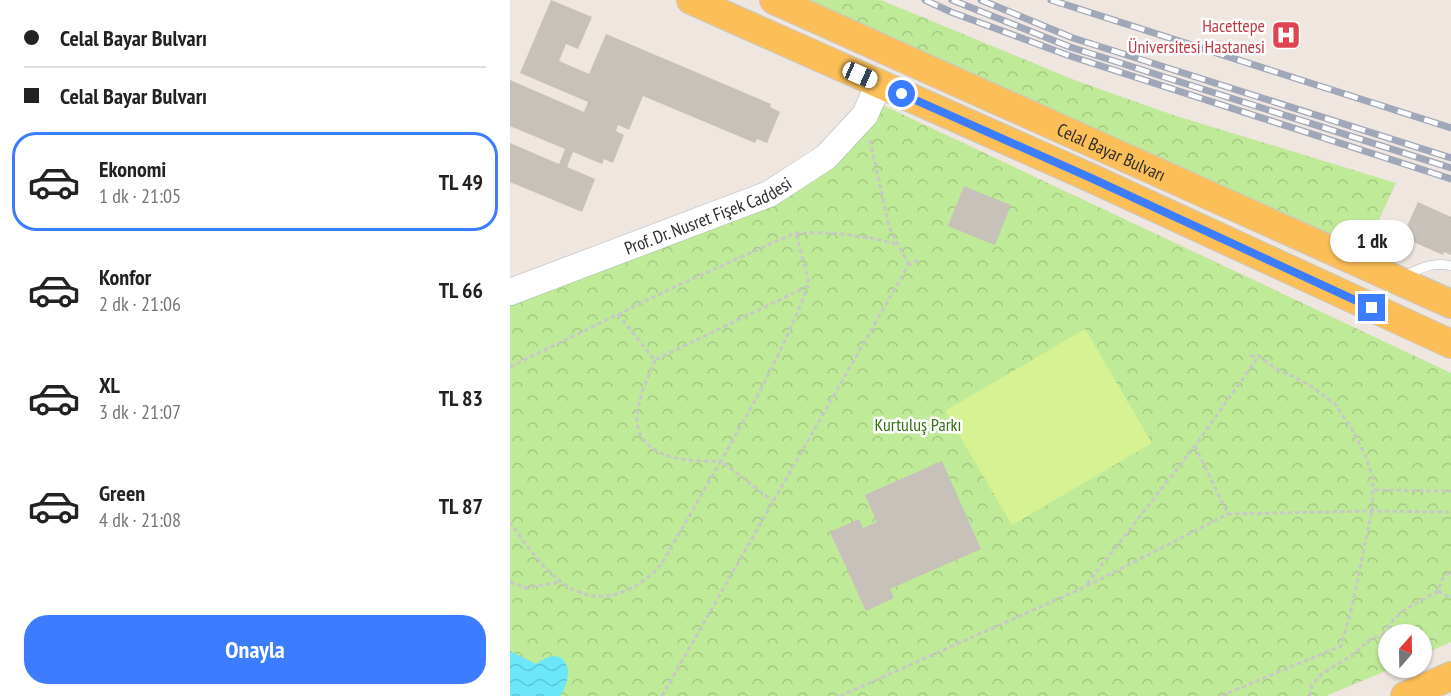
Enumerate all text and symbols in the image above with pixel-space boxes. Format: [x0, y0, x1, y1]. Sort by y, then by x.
place label: Hacettepe Üniversitesi Hastanesi [1128, 14, 1265, 58]
hospital icon: Hacettepe Üniversitesi Hastanesi [1270, 19, 1302, 51]
text: Celal Bayar Bulvarı [60, 24, 207, 52]
car [840, 59, 880, 91]
route start [888, 80, 915, 107]
text: Celal Bayar Bulvarı [60, 82, 207, 110]
street label: Celal Bayar Bulvarı [1054, 117, 1169, 186]
icon: car [27, 155, 81, 209]
text: Ekonomi [99, 155, 166, 183]
text: TL 49 [439, 168, 483, 196]
street label: Prof. Dr. Nusret Fişek Caddesi [621, 171, 796, 259]
text: 1 dk · 21:05 [99, 183, 181, 209]
callout: 1 dk [1330, 221, 1414, 263]
text: 1 dk [1357, 228, 1387, 254]
icon: car [27, 263, 81, 317]
text: Konfor [99, 263, 151, 291]
text: TL 66 [439, 276, 483, 304]
text: 2 dk · 21:06 [99, 291, 181, 317]
route end [1358, 294, 1385, 321]
icon: car [27, 371, 81, 425]
text: XL [99, 371, 120, 399]
text: TL 83 [439, 384, 483, 412]
text: 3 dk · 21:07 [99, 399, 181, 425]
park label: Kurtuluş Parkı [875, 413, 962, 436]
icon: car [27, 479, 81, 533]
text: Green [99, 479, 145, 507]
text: TL 87 [439, 492, 483, 520]
text: 4 dk · 21:08 [99, 507, 181, 533]
button: Onayla [24, 615, 486, 684]
north arrow [1378, 624, 1432, 678]
map controls [1378, 624, 1432, 678]

